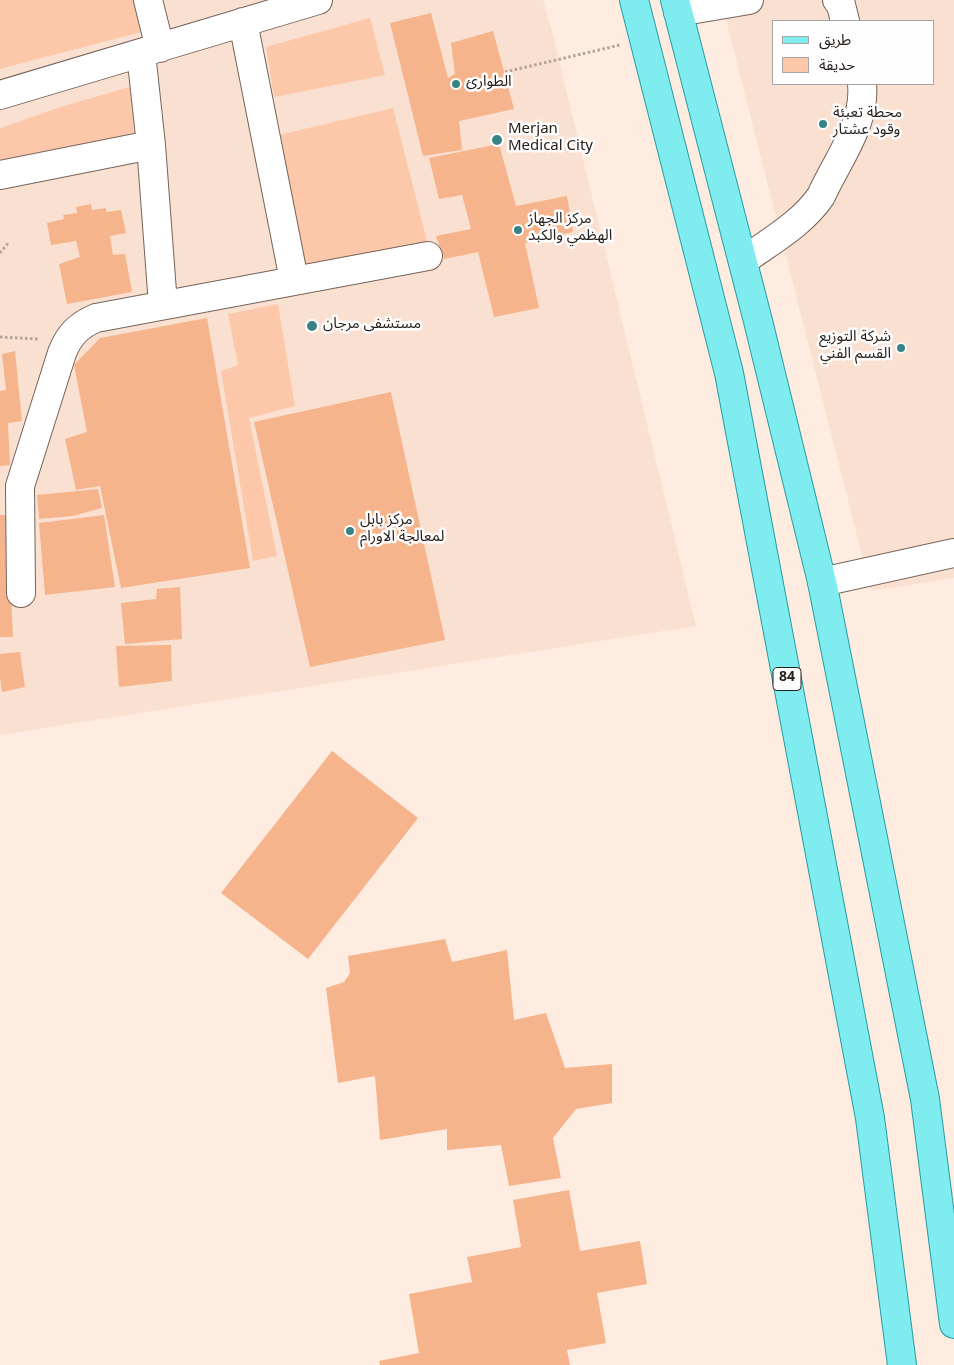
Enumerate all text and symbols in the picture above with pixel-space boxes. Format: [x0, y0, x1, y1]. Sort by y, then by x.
legend [772, 20, 934, 85]
text: طريق [819, 24, 851, 56]
text: حديقة [819, 49, 855, 81]
place label: الطوارئ [466, 75, 512, 93]
marker: الطوارئ [450, 78, 462, 90]
place label: محطة تعبئة وقود عشتار [833, 106, 902, 141]
marker: محطة تعبئة وقود عشتار [817, 118, 829, 130]
place label: Merjan Medical City [508, 122, 593, 157]
marker: Merjan Medical City [490, 133, 504, 147]
place label: مركز الجهاز الهظمي والكبد [528, 212, 612, 247]
marker: مركز الجهاز الهظمي والكبد [512, 224, 524, 236]
place label: مستشفى مرجان [323, 317, 421, 335]
marker: مستشفى مرجان [305, 319, 319, 333]
place label: شركة التوزيع القسم الفني [819, 330, 891, 365]
marker: شركة التوزيع القسم الفني [895, 342, 907, 354]
place label: مركز بابل لمعالجة الاورام [360, 513, 444, 548]
marker: مركز بابل لمعالجة الاورام [344, 525, 356, 537]
road number: 84 [773, 668, 801, 691]

